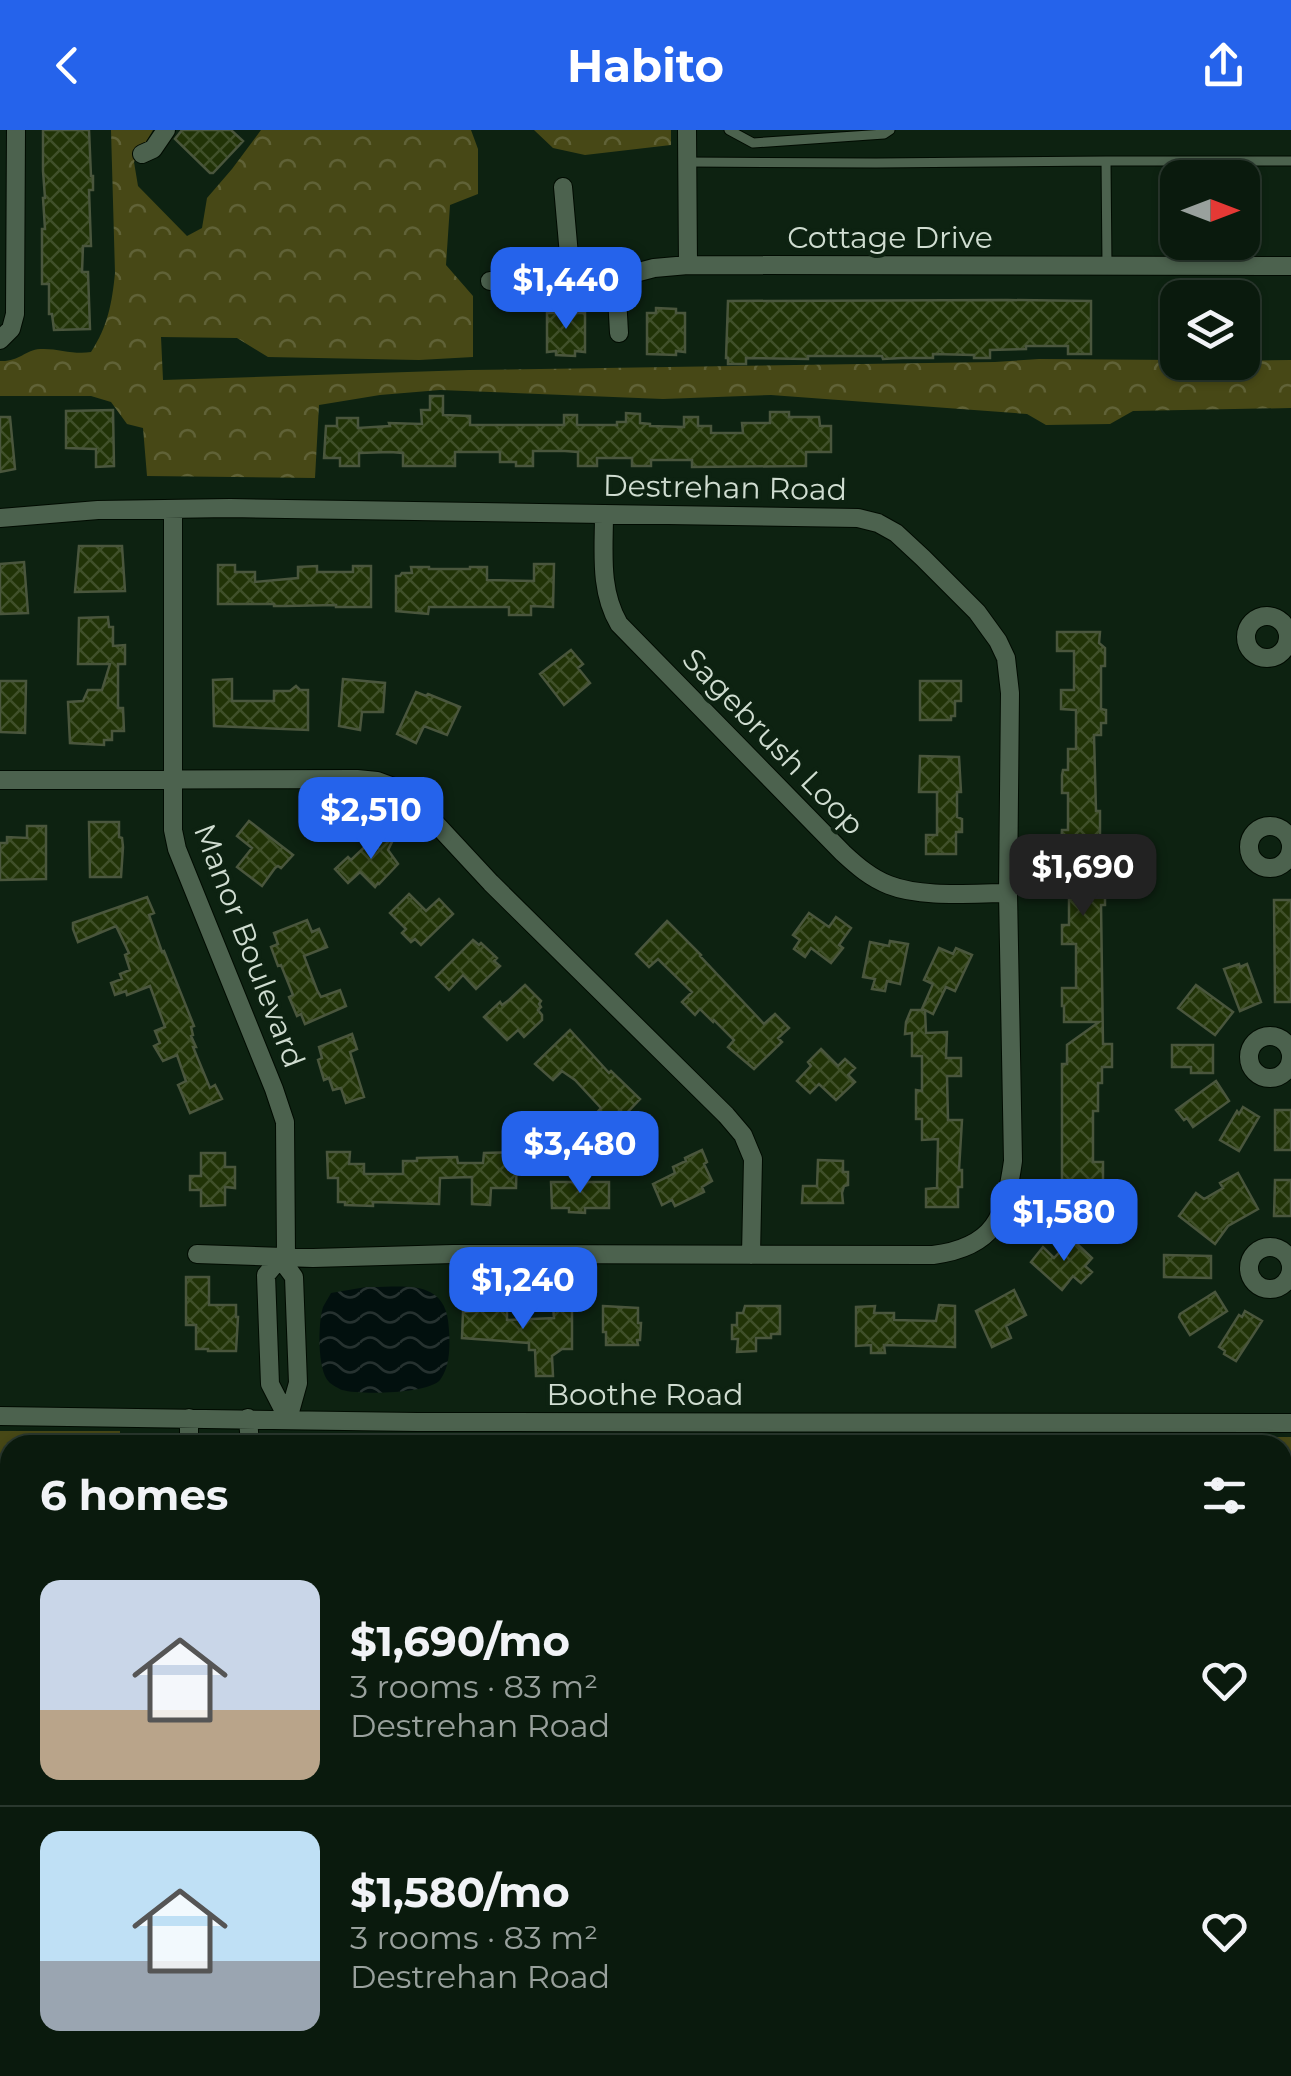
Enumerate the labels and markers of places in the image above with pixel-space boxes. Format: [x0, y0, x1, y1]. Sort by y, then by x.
pin: $1,440 [485, 247, 647, 332]
pin: $2,510 [290, 777, 452, 862]
pin: $1,690 [1002, 834, 1164, 919]
pin: $3,480 [499, 1111, 661, 1196]
pin: $1,580 [983, 1179, 1145, 1264]
pin: $1,240 [442, 1247, 604, 1332]

